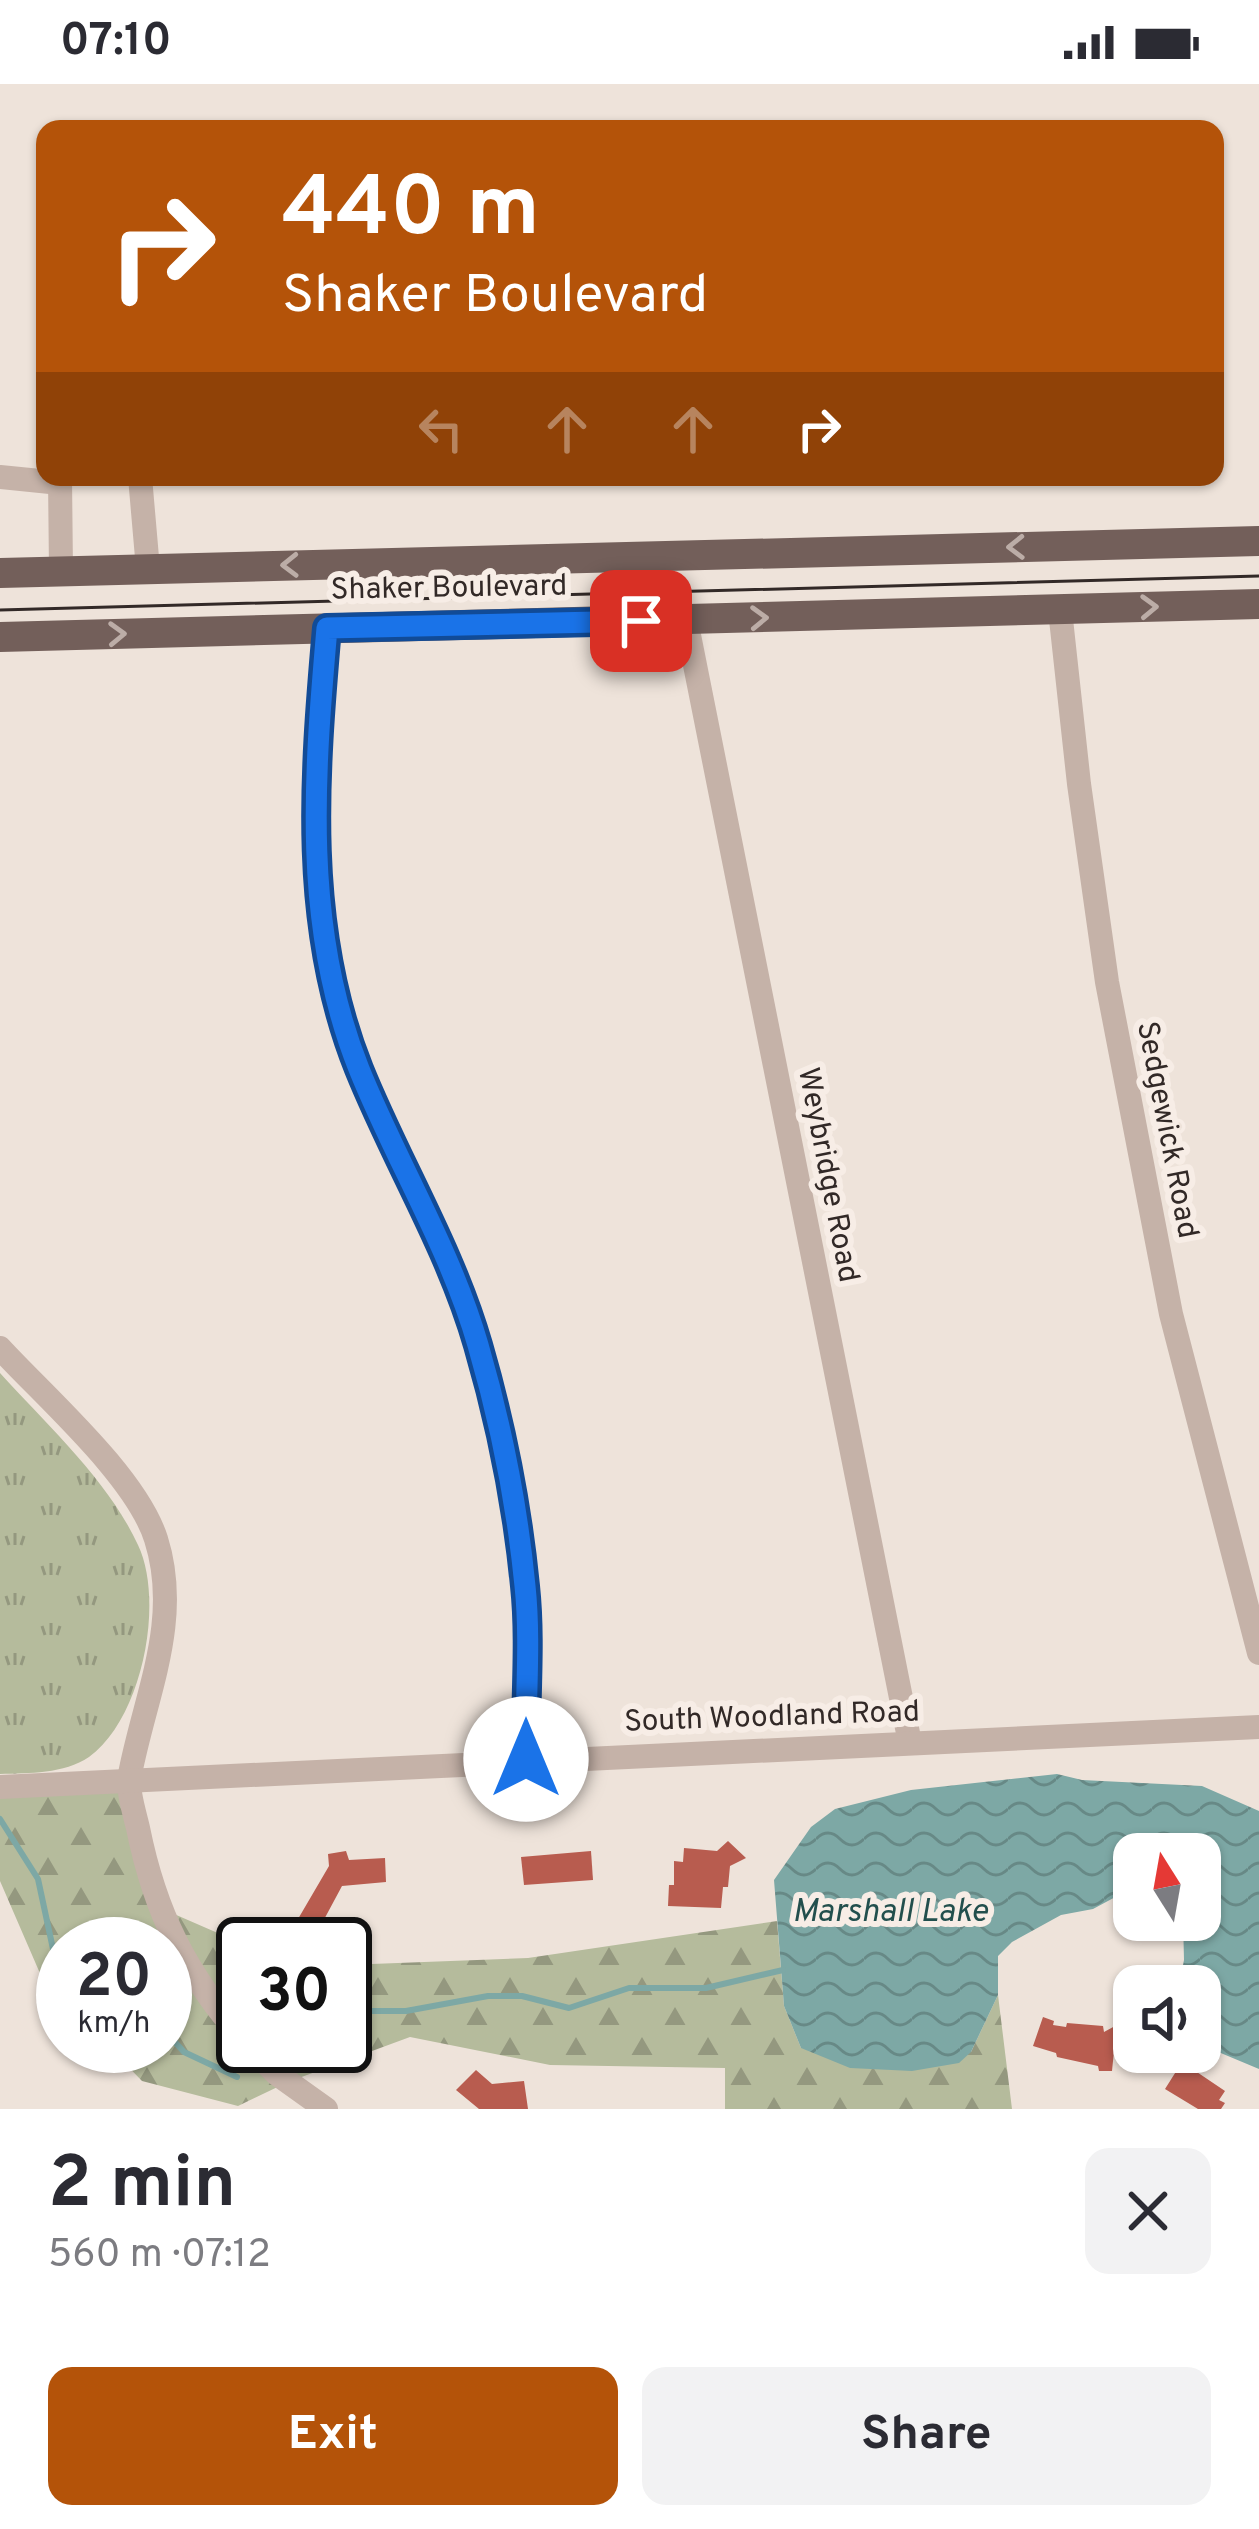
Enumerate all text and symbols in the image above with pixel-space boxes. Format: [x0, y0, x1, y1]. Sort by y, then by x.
text: 07:10 [60, 14, 171, 71]
text: 440 m [282, 159, 540, 265]
icon: right [84, 168, 240, 324]
text: Shaker Boulevard [282, 263, 708, 332]
icon: left [408, 396, 474, 462]
icon: ahead [534, 396, 600, 462]
icon: ahead [660, 396, 726, 462]
icon: right [786, 396, 852, 462]
one-way arrow [1006, 534, 1025, 560]
one-way arrow [280, 552, 299, 578]
street label: Shaker Boulevard [330, 568, 568, 610]
pin [590, 570, 692, 672]
icon: arrive [608, 588, 674, 654]
one-way arrow [1140, 595, 1159, 621]
one-way arrow [750, 605, 769, 631]
one-way arrow [108, 621, 127, 647]
street label: Sedgewick Road [1127, 1018, 1205, 1242]
street label: Weybridge Road [788, 1064, 866, 1286]
street label: South Woodland Road [624, 1694, 920, 1742]
position arrow [463, 1696, 589, 1822]
north arrow [1113, 1833, 1221, 1941]
map controls [1113, 1833, 1221, 2073]
water label: Marshall Lake [792, 1892, 989, 1934]
speed limit sign: 30 [216, 1917, 372, 2073]
text: 20 [76, 1942, 152, 2018]
button: sound [1113, 1965, 1221, 2073]
text: km/h [78, 2006, 150, 2043]
text: 2 min [48, 2141, 236, 2233]
button: close [1085, 2148, 1211, 2274]
text: 560 m · 07:12 [48, 2232, 271, 2281]
button: Exit [48, 2367, 618, 2505]
button: Share [642, 2367, 1211, 2505]

